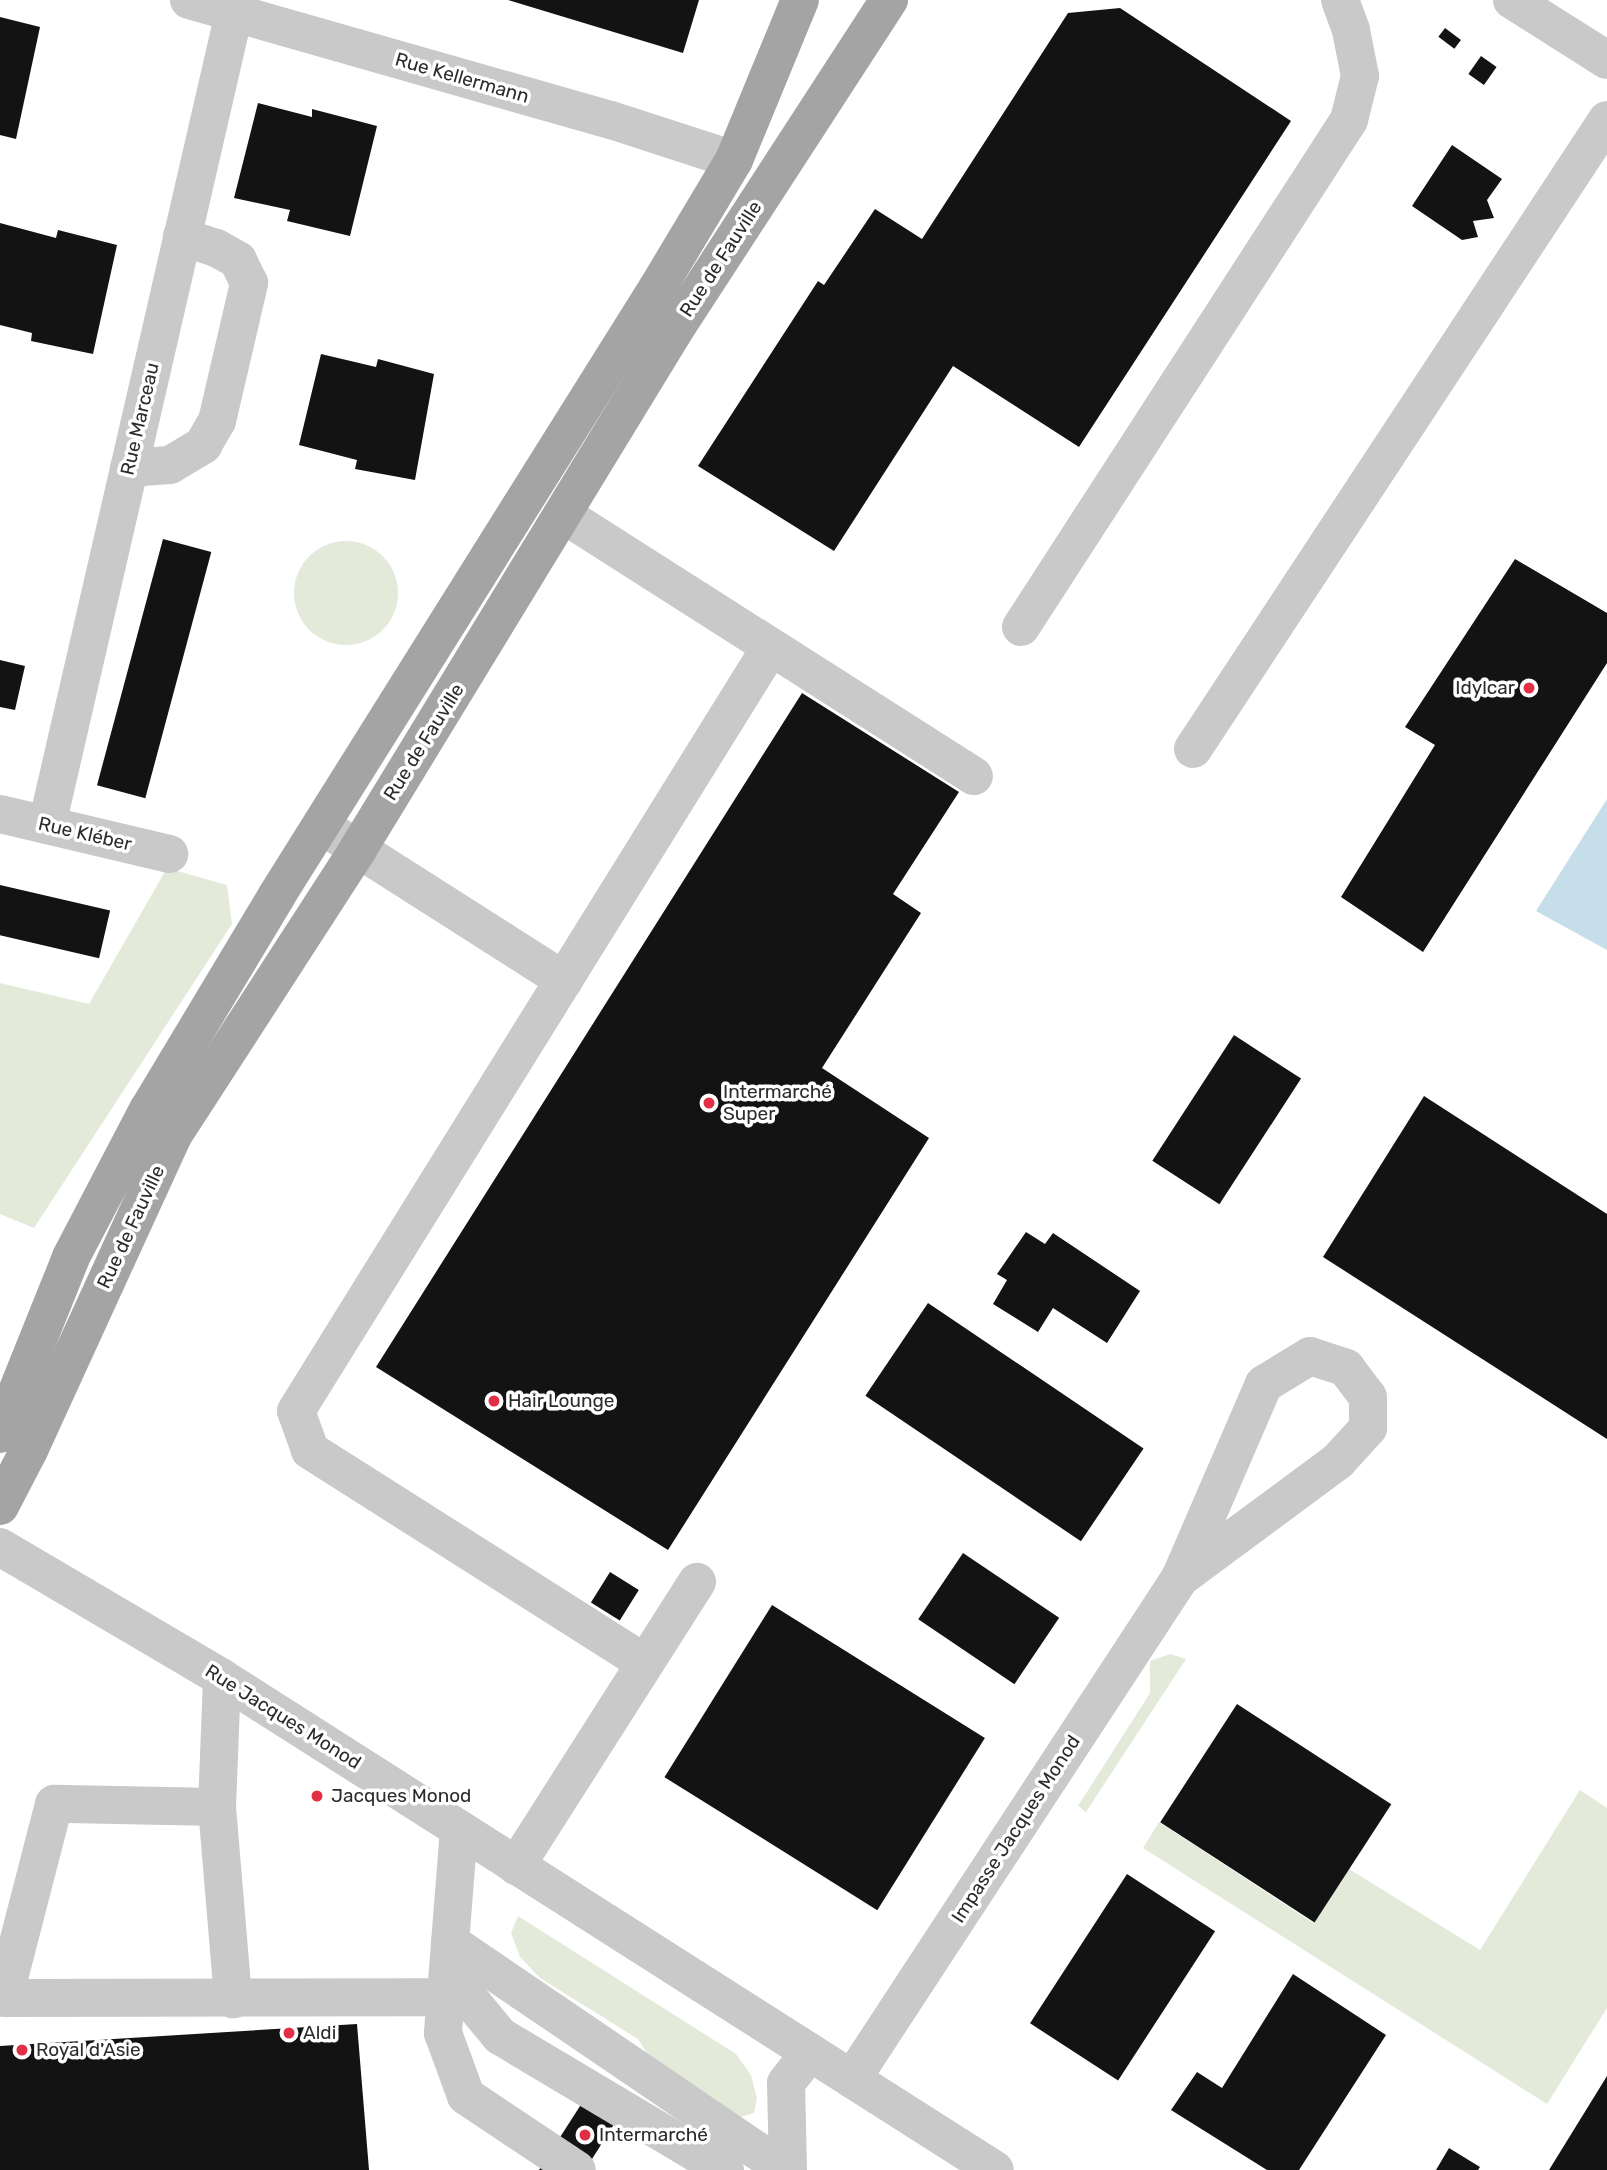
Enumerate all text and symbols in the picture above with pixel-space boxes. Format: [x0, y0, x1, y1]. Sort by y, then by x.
street label: Rue Kellermann [392, 48, 532, 108]
street label: Rue de Fauville [675, 197, 767, 321]
street label: Rue Marceau [116, 360, 164, 478]
place label: Idylcar [1455, 677, 1515, 699]
street label: Rue de Fauville [379, 679, 469, 805]
marker: Idylcar [1521, 680, 1537, 696]
street label: Rue Kléber [36, 812, 134, 856]
place label: Intermarché Super [723, 1081, 832, 1125]
marker: Intermarché Super [701, 1095, 717, 1111]
street label: Rue de Fauville [93, 1162, 169, 1292]
place label: Hair Lounge [508, 1390, 615, 1412]
marker: Hair Lounge [486, 1393, 502, 1409]
street label: Rue Jacques Monod [201, 1660, 365, 1774]
street label: Impasse Jacques Monod [947, 1731, 1085, 1927]
place label: Jacques Monod [331, 1785, 471, 1807]
marker: Jacques Monod [309, 1788, 325, 1804]
place label: Aldi [303, 2022, 336, 2044]
marker: Aldi [281, 2025, 297, 2041]
place label: Royal d'Asie [36, 2039, 141, 2061]
marker: Royal d'Asie [14, 2042, 30, 2058]
place label: Intermarché [599, 2124, 708, 2146]
marker: Intermarché [577, 2127, 593, 2143]

